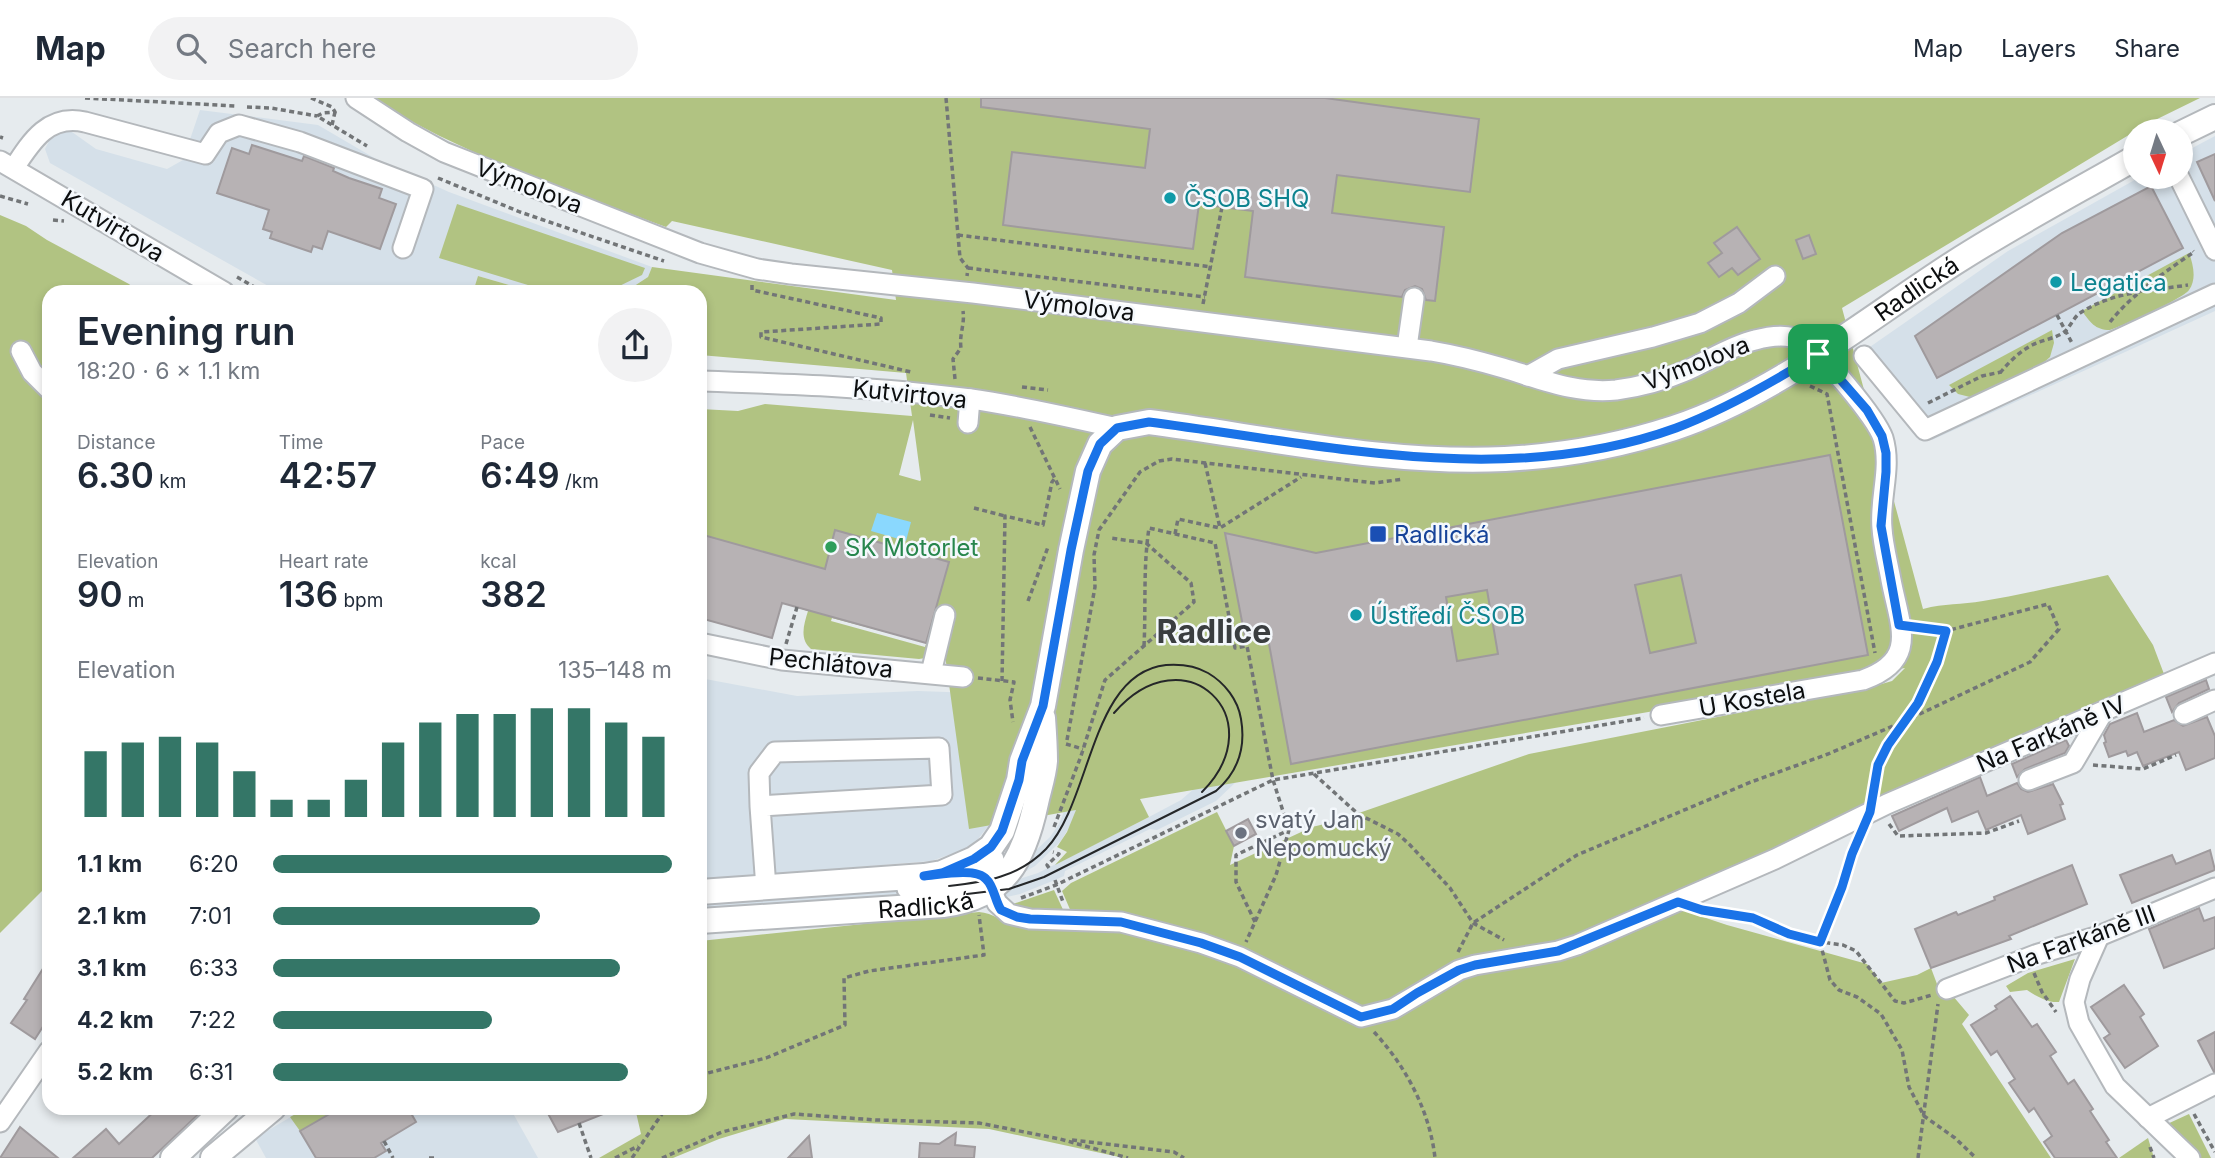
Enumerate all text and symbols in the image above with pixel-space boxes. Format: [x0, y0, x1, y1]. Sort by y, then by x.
search box [148, 17, 638, 80]
text: Map [35, 28, 106, 68]
icon: search [172, 29, 210, 67]
text: Search here [228, 33, 376, 64]
text: Map [1913, 34, 1963, 63]
text: Layers [2001, 34, 2076, 63]
text: Share [2114, 34, 2180, 63]
north arrow [2123, 119, 2193, 189]
map controls [2123, 119, 2193, 189]
street label: Výmolova [472, 152, 586, 220]
place label: ČSOB SHQ [1184, 183, 1309, 213]
street label: Kutvirtova [56, 184, 170, 268]
marker: ČSOB SHQ [1162, 190, 1178, 206]
street label: Radlická [1869, 250, 1964, 327]
place label: Legatica [2070, 268, 2167, 297]
marker: Legatica [2048, 274, 2064, 290]
street label: Výmolova [1022, 285, 1136, 327]
text: Evening run [77, 308, 295, 354]
button: share [598, 308, 672, 382]
pin [1788, 324, 1848, 384]
street label: Výmolova [1639, 329, 1753, 397]
icon: arrive [1799, 335, 1837, 373]
text: 18:20 · 6 × 1.1 km [77, 357, 260, 385]
street label: Kutvirtova [851, 374, 969, 414]
text: Distance [77, 431, 155, 454]
text: Time [279, 431, 323, 454]
text: Pace [480, 431, 525, 454]
text: 6.30 [77, 454, 154, 496]
text: 42:57 [279, 454, 377, 496]
text: 6:49 [480, 454, 560, 496]
text: km [154, 470, 186, 493]
text: /km [560, 470, 599, 493]
place label: Radlická [1394, 520, 1489, 549]
marker: Radlická [1368, 524, 1388, 544]
place label: SK Motorlet [845, 533, 979, 562]
marker: SK Motorlet [823, 539, 839, 555]
text: Elevation [77, 550, 158, 573]
text: Heart rate [279, 550, 369, 573]
text: kcal [480, 550, 517, 573]
text: 90 [77, 573, 122, 615]
text: 136 [279, 573, 338, 615]
text: 382 [480, 573, 547, 615]
text: m [122, 589, 144, 612]
text: bpm [338, 589, 383, 612]
place label: Ústředí ČSOB [1370, 600, 1525, 630]
marker: Ústředí ČSOB [1348, 607, 1364, 623]
district label: Radlice [1157, 612, 1271, 651]
street label: Pechlátova [767, 642, 895, 684]
text: Elevation [77, 656, 176, 684]
text: 135–148 m [558, 656, 672, 684]
street label: U Kostela [1696, 675, 1808, 723]
street label: Na Farkáně Ⅳ [1972, 690, 2130, 778]
place label: svatý Jan Nepomucký [1255, 805, 1392, 862]
marker: svatý Jan Nepomucký [1233, 825, 1249, 841]
text: 1.1 km [77, 850, 142, 878]
text: 6:20 [189, 850, 238, 878]
street label: Radlická [877, 885, 977, 924]
street label: Na Farkáně Ⅲ [2003, 899, 2159, 979]
text: 2.1 km [77, 902, 147, 930]
text: 7:01 [189, 902, 232, 930]
text: 3.1 km [77, 954, 147, 982]
text: 6:33 [189, 954, 238, 982]
text: 4.2 km [77, 1006, 154, 1034]
text: 7:22 [189, 1006, 236, 1034]
text: 5.2 km [77, 1058, 153, 1086]
text: 6:31 [189, 1058, 233, 1086]

